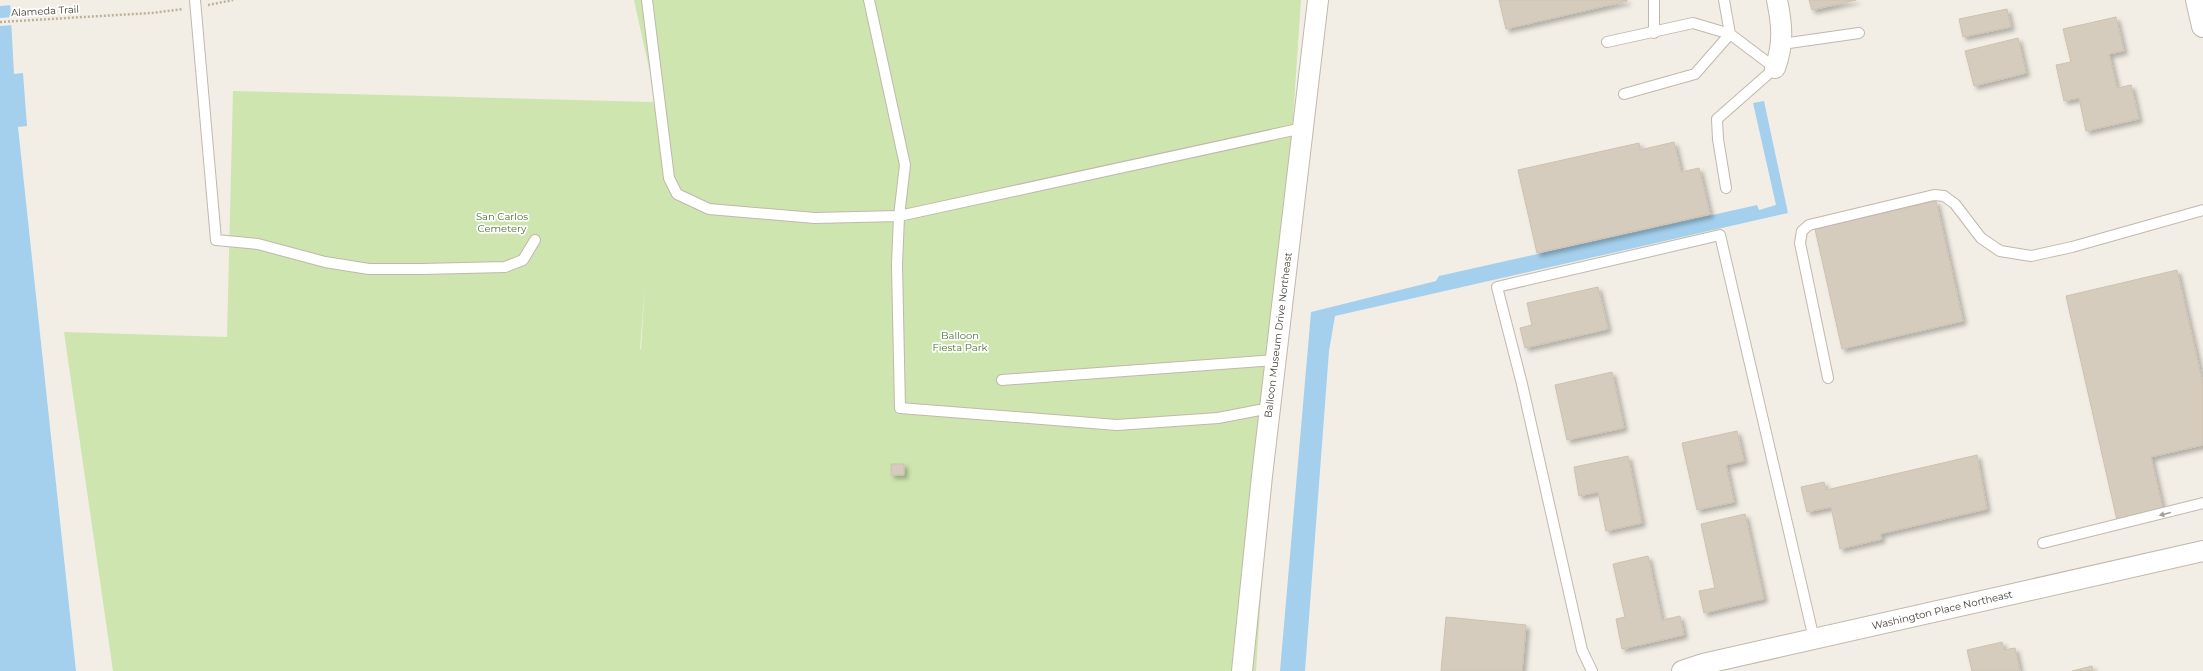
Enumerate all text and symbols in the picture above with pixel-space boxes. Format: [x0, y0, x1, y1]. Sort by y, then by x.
street label: Alameda Trail [11, 3, 79, 19]
park label: San Carlos Cemetery [476, 210, 528, 235]
street label: Balloon Museum Drive Northeast [1261, 251, 1295, 419]
park label: Balloon Fiesta Park [932, 329, 988, 354]
one-way arrow [2159, 511, 2171, 517]
street label: Washington Place Northeast [1870, 587, 2014, 633]

